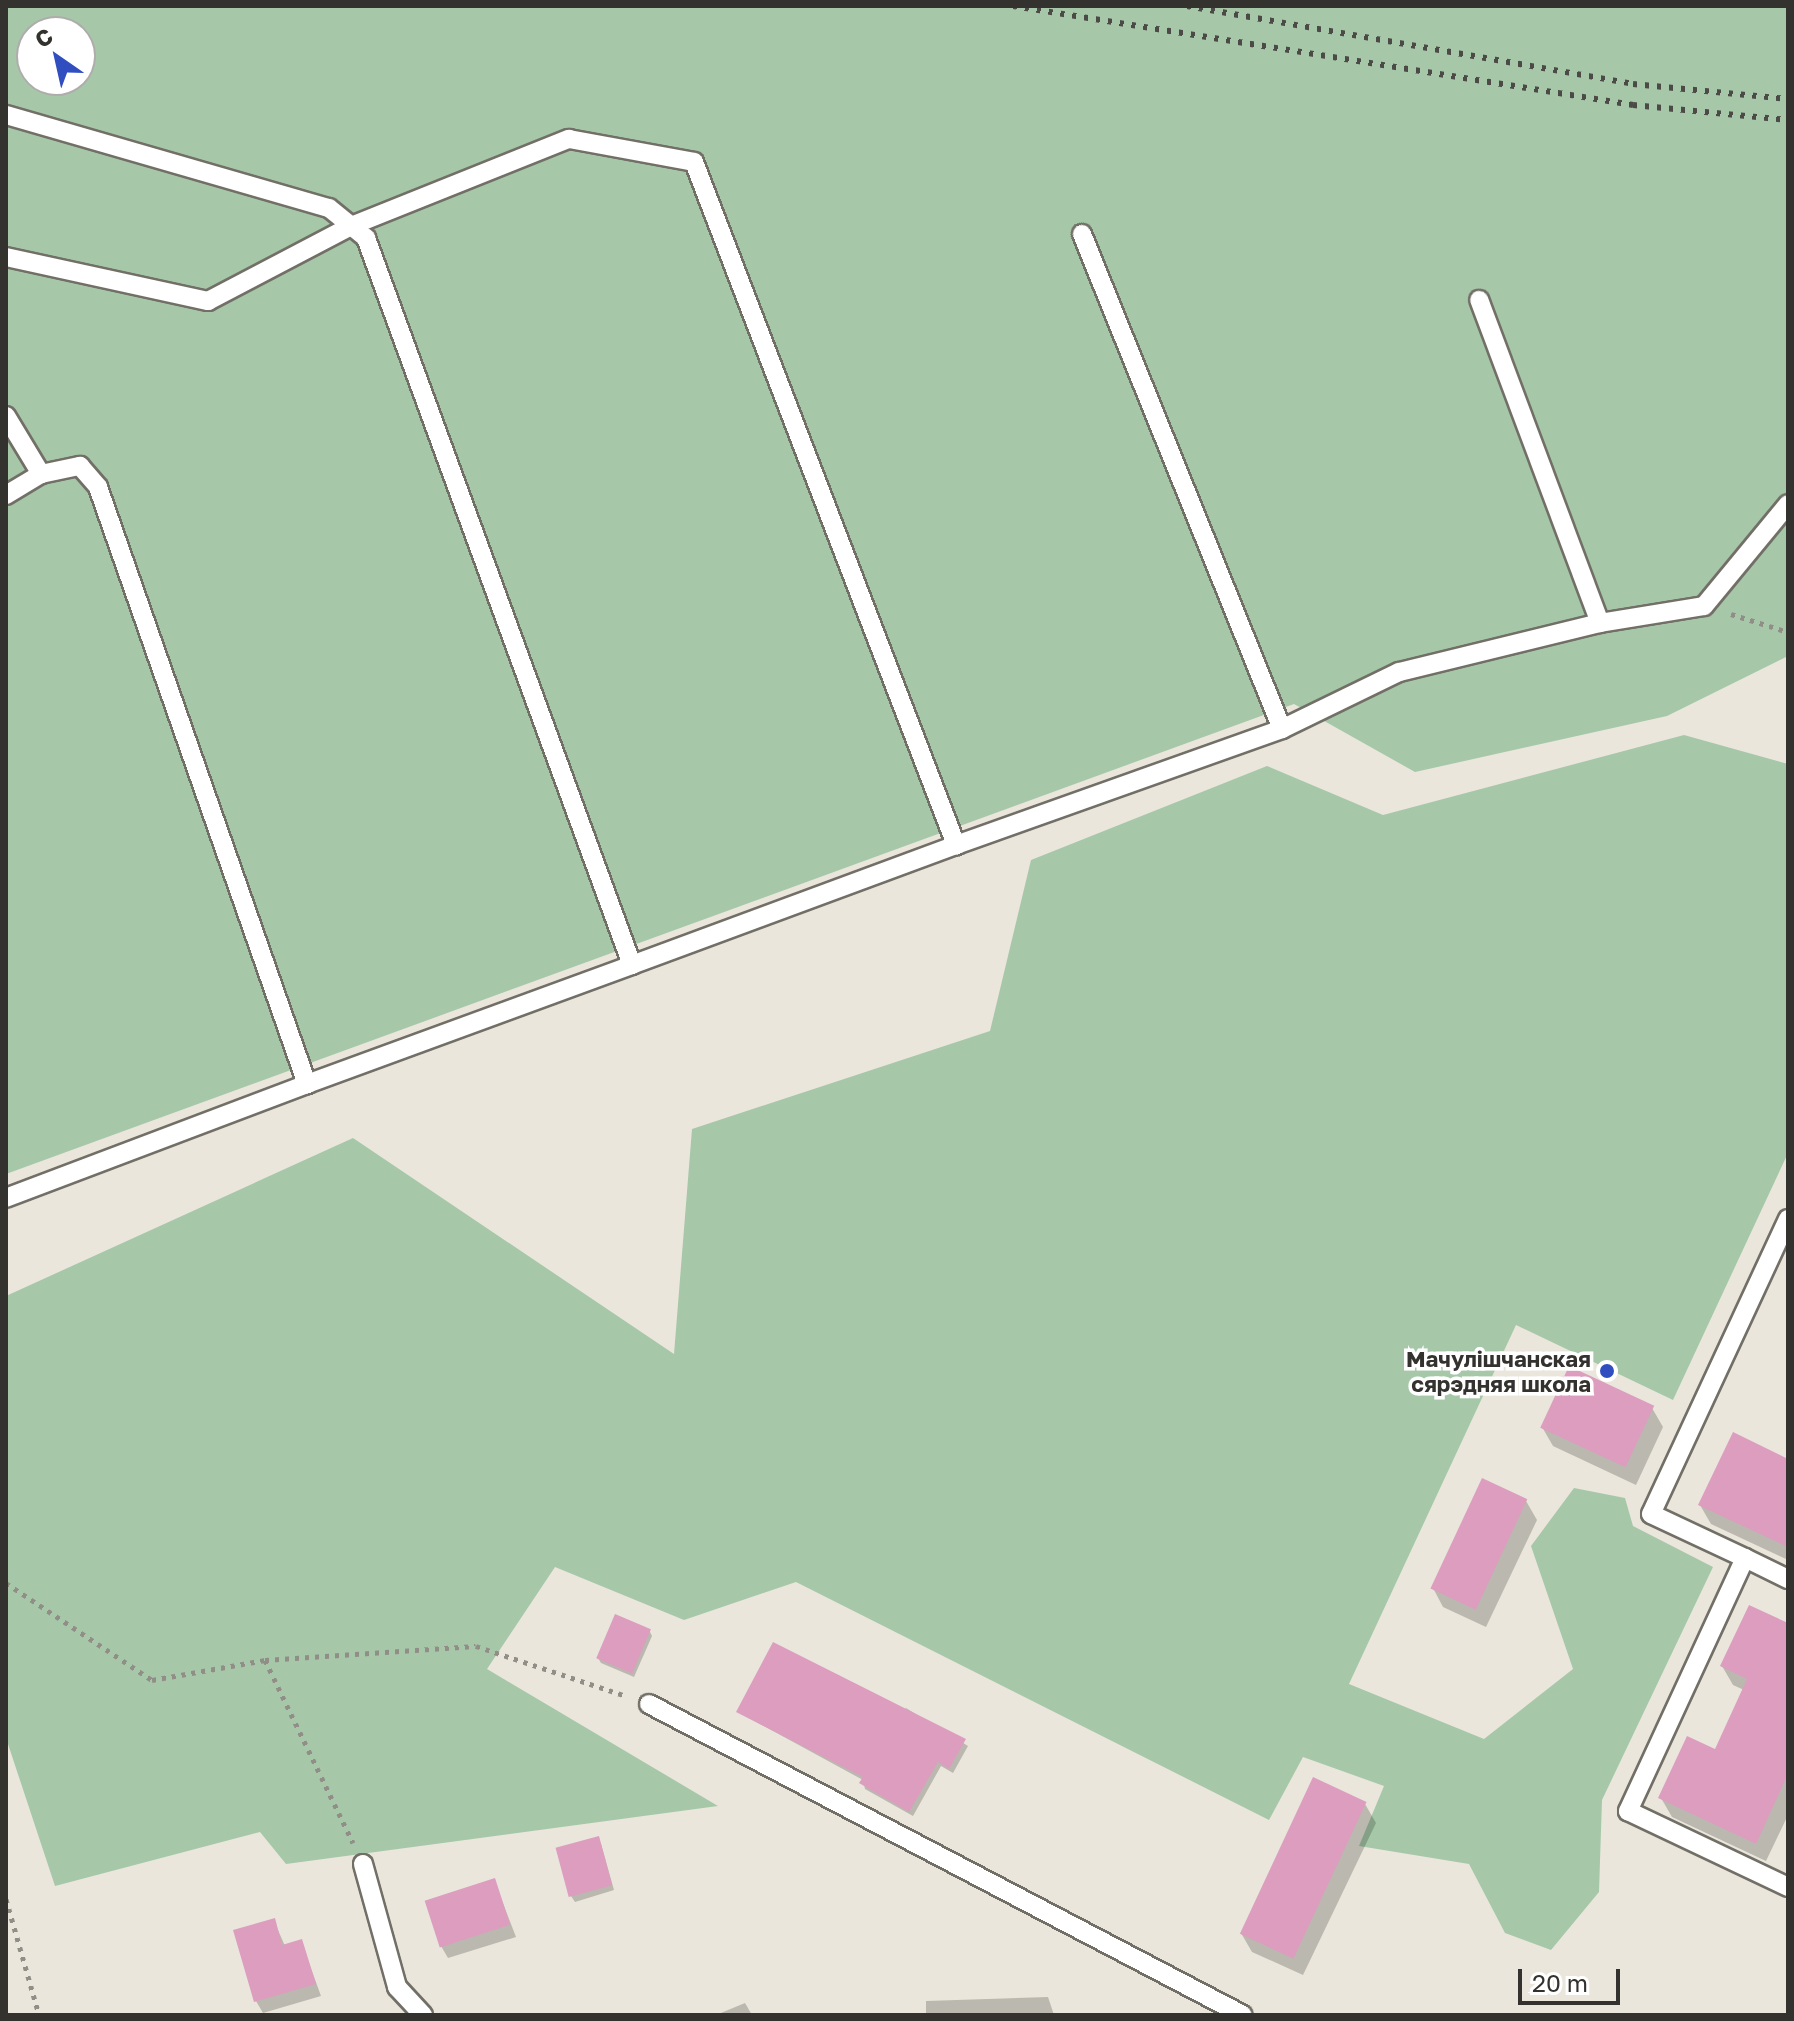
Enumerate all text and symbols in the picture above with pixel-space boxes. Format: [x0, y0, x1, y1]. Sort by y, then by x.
north arrow [16, 16, 96, 96]
text: С [29, 22, 57, 53]
place label: Мачулішчанская сярэдняя школа [1406, 1345, 1591, 1396]
marker: Мачулішчанская сярэдняя школа [1598, 1362, 1616, 1380]
scale bar [1522, 1953, 1624, 2003]
text: 20 m [1532, 1968, 1588, 1997]

